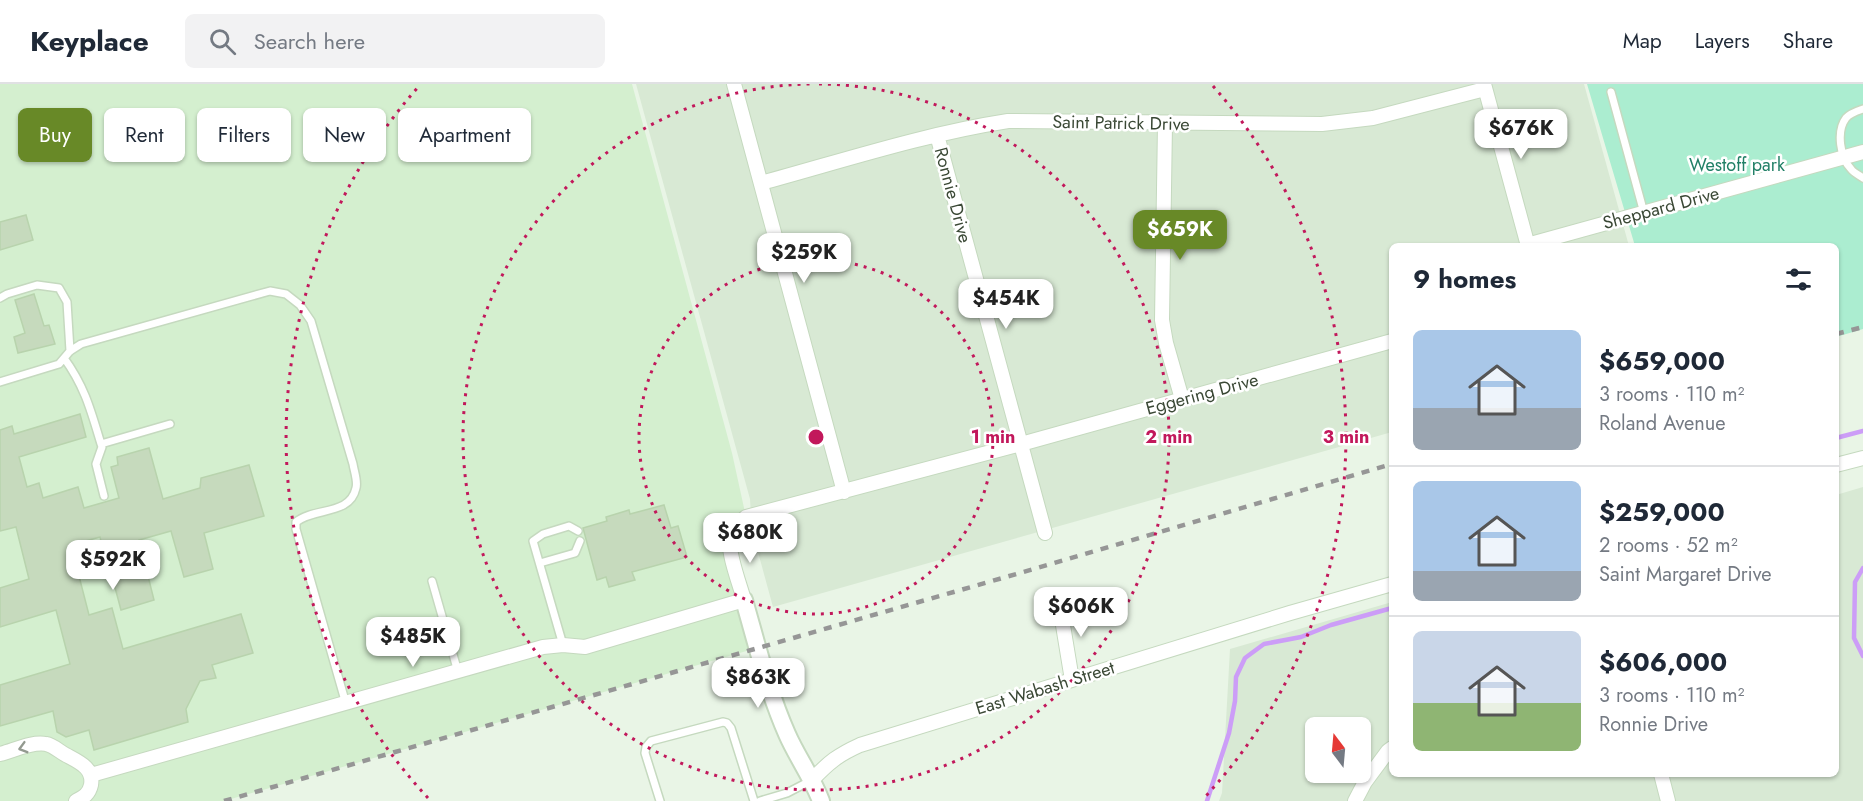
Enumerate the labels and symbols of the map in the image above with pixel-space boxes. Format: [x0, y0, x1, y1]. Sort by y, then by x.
street label: Saint Patrick Drive [1052, 109, 1190, 137]
pin: $676K [1479, 109, 1563, 160]
street label: Ronnie Drive [928, 144, 978, 246]
park label: Westoff park [1689, 152, 1785, 178]
street label: Sheppard Drive [1600, 180, 1722, 236]
pin: $659K [1138, 210, 1222, 261]
pin: $259K [762, 233, 846, 284]
pin: $454K [964, 279, 1048, 330]
street label: Eggering Drive [1143, 366, 1261, 422]
text: 1 min [971, 424, 1015, 450]
text: 2 min [1145, 424, 1193, 450]
text: 3 min [1323, 424, 1369, 450]
centre of rings [806, 427, 826, 447]
pin: $680K [708, 513, 792, 564]
pin: $592K [71, 540, 155, 591]
pin: $606K [1039, 587, 1123, 638]
pin: $485K [371, 617, 455, 668]
street label: East Wabash Street [972, 654, 1118, 722]
pin: $863K [716, 658, 800, 709]
north arrow [1305, 717, 1371, 783]
one-way arrow [18, 741, 28, 753]

